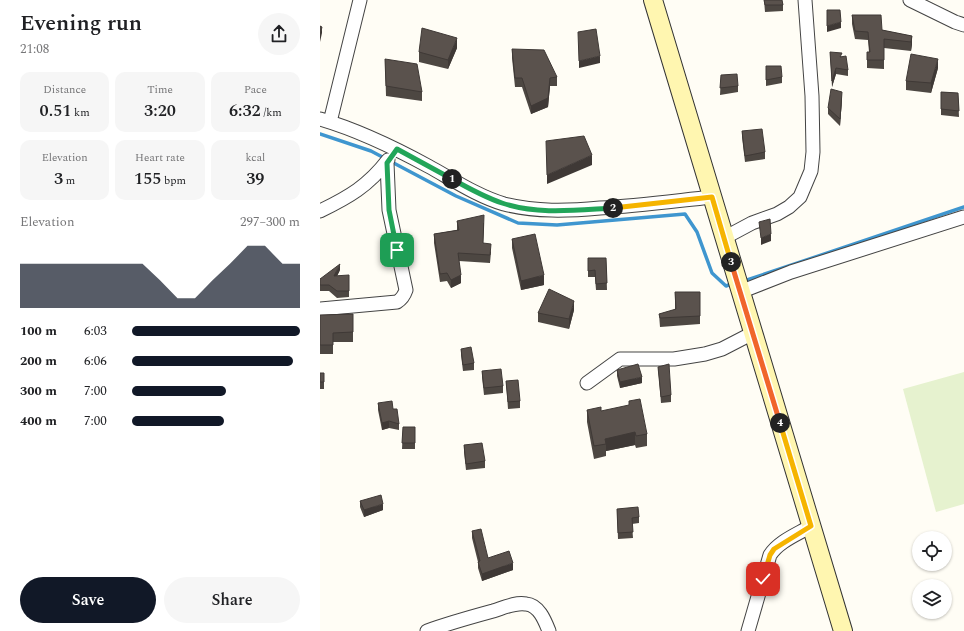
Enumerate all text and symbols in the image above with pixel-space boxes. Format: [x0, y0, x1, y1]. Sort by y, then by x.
text: Evening run [20, 7, 142, 40]
button: share [258, 13, 300, 55]
text: 21:08 [20, 39, 49, 59]
text: Distance [43, 81, 86, 98]
text: Time [147, 81, 173, 98]
text: Pace [244, 81, 267, 98]
text: 0.51 [40, 98, 71, 124]
text: 3:20 [144, 98, 176, 124]
text: 6:32 [229, 98, 261, 124]
text: km [71, 104, 90, 121]
text: /km [261, 104, 282, 121]
text: Elevation [42, 149, 88, 166]
text: Heart rate [135, 149, 185, 166]
text: kcal [245, 149, 265, 166]
text: 3 [54, 166, 63, 192]
text: 155 [134, 166, 161, 192]
text: 39 [246, 166, 264, 192]
pin: 1 [442, 169, 462, 189]
text: 1 [449, 170, 455, 187]
text: m [63, 172, 75, 189]
text: bpm [161, 172, 186, 189]
pin: 2 [603, 198, 623, 218]
text: 2 [610, 199, 616, 216]
text: Elevation [20, 212, 74, 232]
text: 297–300 m [240, 212, 300, 232]
pin [380, 233, 414, 267]
icon: arrive [386, 239, 408, 261]
pin: 3 [721, 252, 741, 272]
text: 3 [728, 253, 734, 270]
text: 100 m [20, 321, 57, 341]
text: 6:03 [84, 321, 107, 341]
text: 200 m [20, 351, 57, 371]
text: 6:06 [84, 351, 107, 371]
text: 300 m [20, 381, 57, 401]
text: 7:00 [84, 381, 107, 401]
text: 400 m [20, 411, 57, 431]
text: 7:00 [84, 411, 107, 431]
pin: 4 [770, 413, 790, 433]
text: 4 [777, 414, 783, 431]
map controls [912, 531, 952, 619]
button: locate [912, 531, 952, 571]
pin [746, 562, 780, 596]
icon: check [752, 568, 774, 590]
button: Save [20, 577, 156, 623]
button: Share [164, 577, 300, 623]
button: layers [912, 579, 952, 619]

